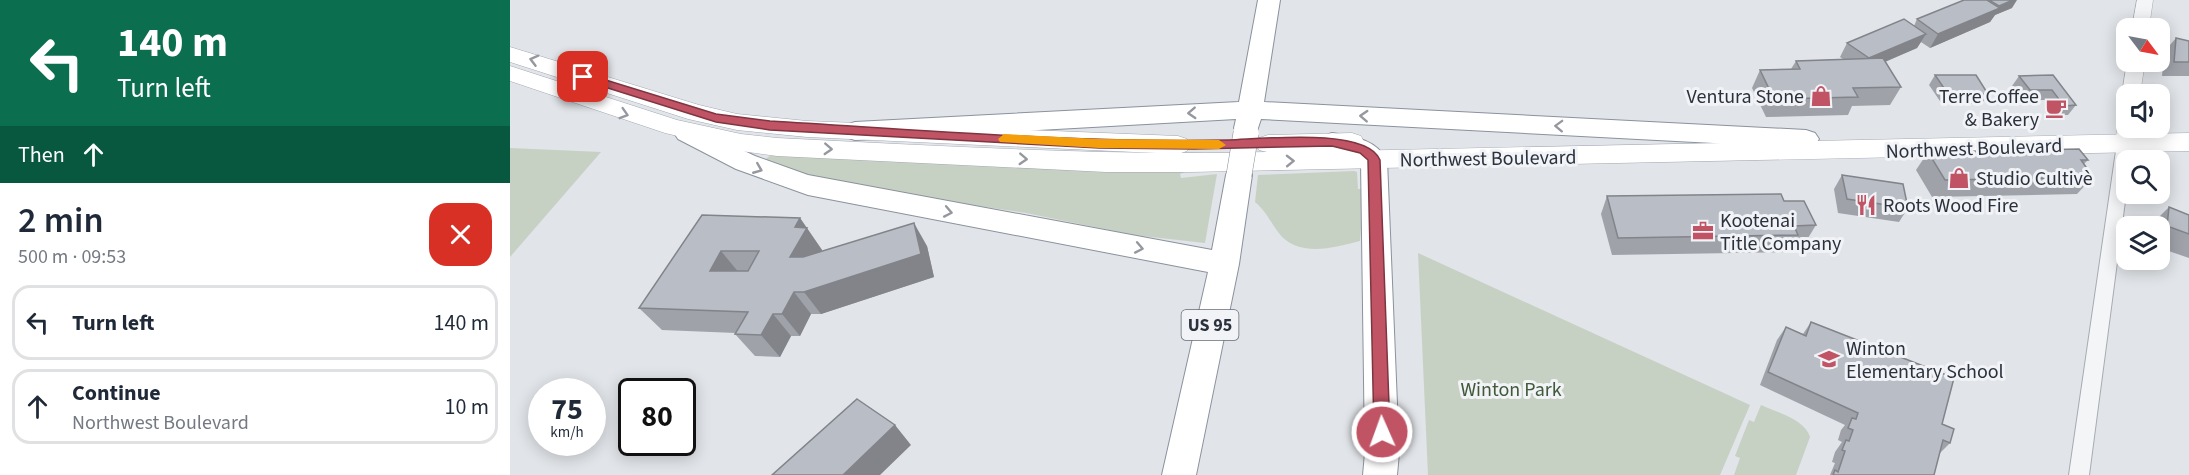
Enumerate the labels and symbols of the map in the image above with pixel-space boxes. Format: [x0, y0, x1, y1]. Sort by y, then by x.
north arrow [2116, 18, 2170, 72]
pin [557, 51, 608, 102]
one-way arrow [529, 55, 539, 67]
place label: Ventura Stone [1687, 83, 1804, 111]
place label: Terre Coffee & Bakery [1939, 83, 2040, 134]
shop icon: Ventura Stone [1809, 84, 1833, 108]
cafe icon: Terre Coffee & Bakery [2044, 96, 2068, 120]
one-way arrow [618, 107, 629, 119]
one-way arrow [1187, 107, 1196, 120]
one-way arrow [1359, 109, 1368, 122]
one-way arrow [1554, 120, 1563, 133]
street label: Northwest Boulevard [1885, 132, 2063, 166]
one-way arrow [824, 143, 833, 156]
street label: Northwest Boulevard [1399, 143, 1577, 175]
one-way arrow [1019, 152, 1028, 165]
one-way arrow [1286, 155, 1295, 168]
one-way arrow [752, 161, 763, 174]
place label: Studio Cultivè [1976, 165, 2093, 193]
shop icon: Studio Cultivè [1947, 166, 1971, 190]
place label: Roots Wood Fire [1883, 192, 2018, 220]
restaurant icon: Roots Wood Fire [1854, 193, 1878, 217]
one-way arrow [942, 205, 952, 218]
place label: Kootenai Title Company [1720, 207, 1842, 258]
office icon: Kootenai Title Company [1691, 219, 1715, 243]
one-way arrow [1134, 241, 1144, 254]
road number: US 95 [1182, 310, 1238, 340]
place label: Winton Elementary School [1846, 335, 2004, 386]
school or university icon: Winton Elementary School [1817, 347, 1841, 371]
park label: Winton Park [1460, 376, 1562, 404]
speed limit sign: 80 [618, 378, 696, 456]
position arrow [1350, 400, 1414, 464]

